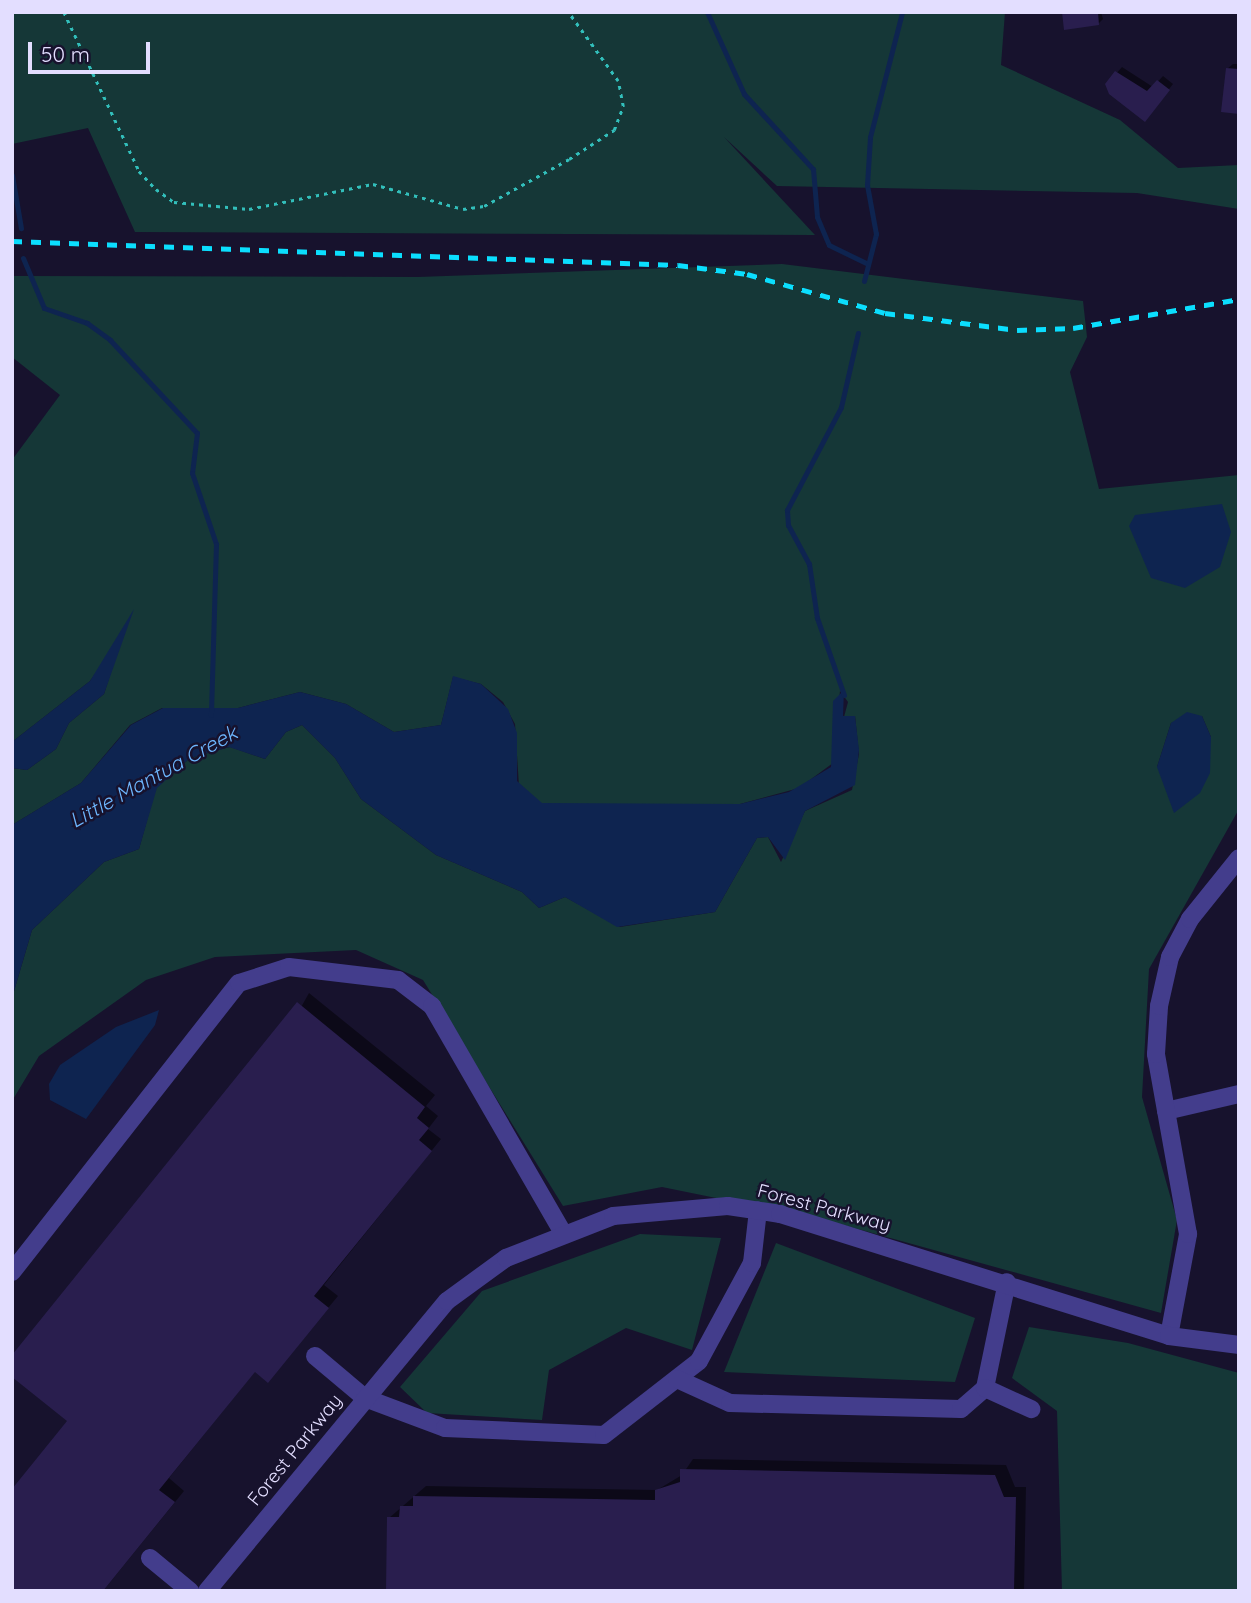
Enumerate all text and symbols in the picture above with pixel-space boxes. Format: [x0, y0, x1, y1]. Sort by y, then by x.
scale bar [32, 28, 154, 72]
text: 50 m [41, 41, 90, 67]
water label: Little Mantua Creek [65, 719, 241, 833]
street label: Forest Parkway [755, 1179, 893, 1237]
street label: Forest Parkway [243, 1390, 347, 1510]

